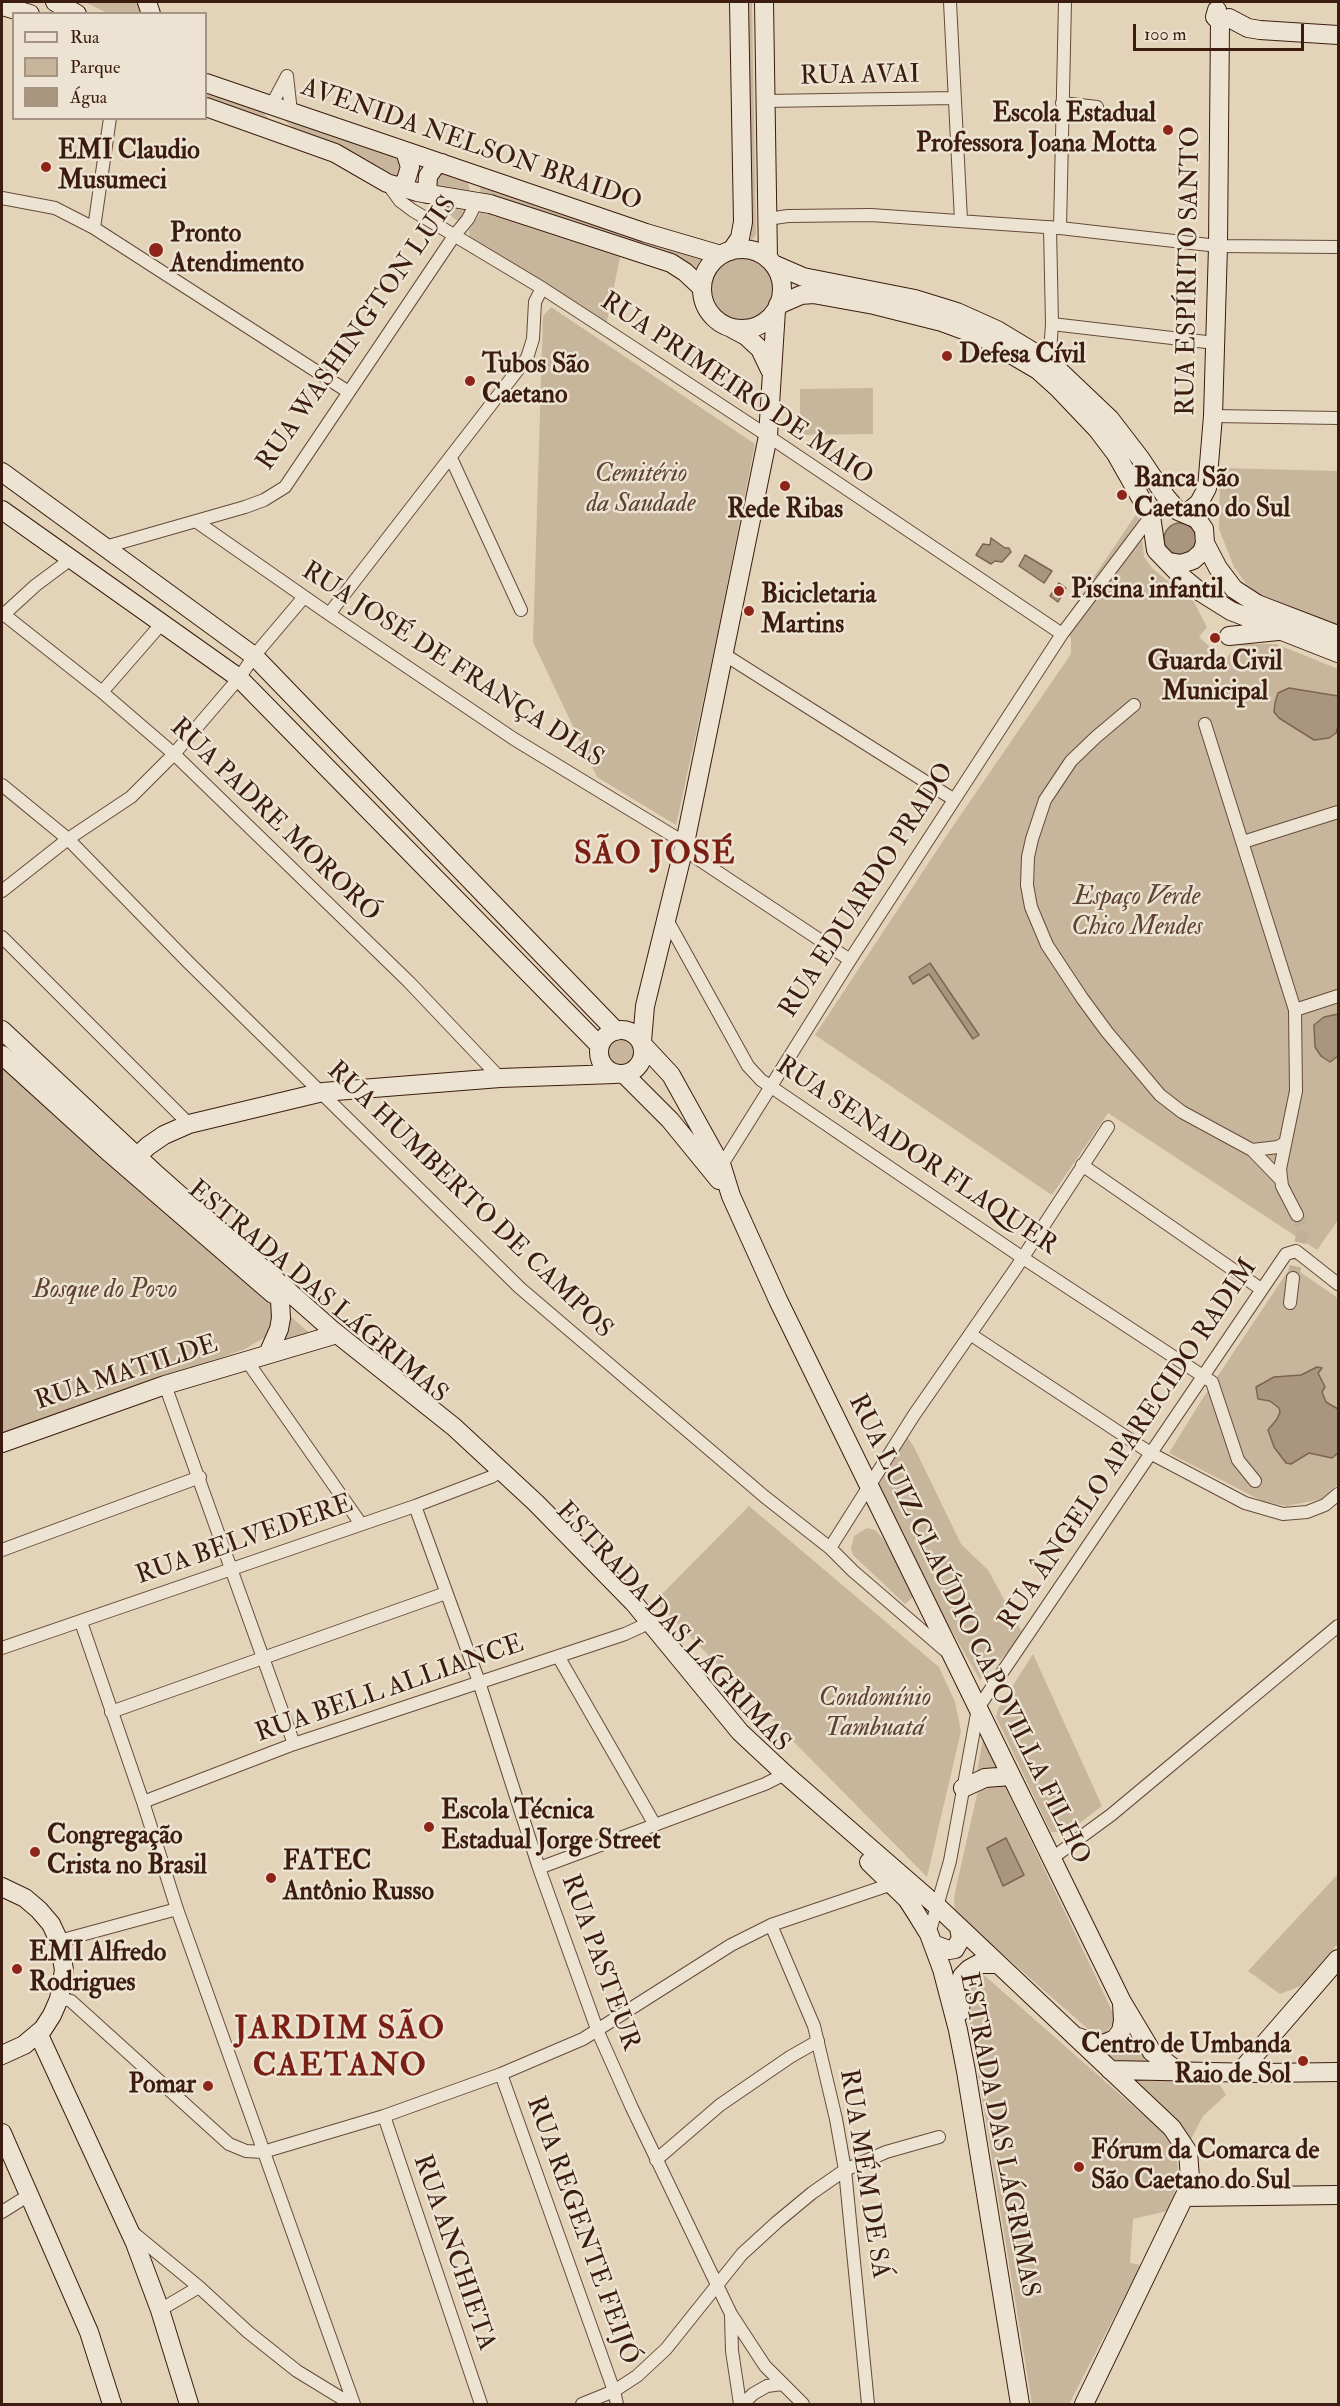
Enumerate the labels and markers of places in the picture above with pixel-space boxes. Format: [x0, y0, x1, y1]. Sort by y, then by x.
place label: Escola Estadual Professora Joana Motta [916, 99, 1156, 160]
marker: Escola Estadual Professora Joana Motta [1161, 123, 1175, 137]
place label: EMI Claudio Musumeci [58, 136, 200, 198]
marker: EMI Claudio Musumeci [39, 160, 53, 174]
place label: Pronto Atendimento [170, 219, 304, 280]
marker: Pronto Atendimento [147, 241, 165, 259]
place label: Defesa Cívil [959, 340, 1086, 372]
marker: Defesa Cívil [940, 349, 954, 363]
place label: Tubos São Caetano [482, 350, 589, 412]
marker: Tubos São Caetano [463, 374, 477, 388]
place label: Banca São Caetano do Sul [1134, 464, 1290, 526]
marker: Rede Ribas [778, 479, 792, 493]
marker: Banca São Caetano do Sul [1115, 488, 1129, 502]
place label: Rede Ribas [727, 495, 843, 527]
place label: Piscina infantil [1071, 575, 1224, 607]
place label: Bicicletaria Martins [761, 580, 876, 642]
marker: Piscina infantil [1052, 584, 1066, 598]
marker: Bicicletaria Martins [742, 604, 756, 618]
marker: Guarda Civil Municipal [1208, 631, 1222, 645]
place label: Guarda Civil Municipal [1148, 647, 1282, 708]
place label: Escola Técnica Estadual Jorge Street [441, 1796, 661, 1858]
marker: Escola Técnica Estadual Jorge Street [422, 1820, 436, 1834]
place label: Congregação Crista no Brasil [47, 1821, 207, 1882]
marker: Congregação Crista no Brasil [28, 1845, 42, 1859]
place label: FATEC Antônio Russo [283, 1847, 434, 1908]
marker: FATEC Antônio Russo [264, 1871, 278, 1885]
place label: EMI Alfredo Rodrigues [29, 1938, 166, 2000]
marker: EMI Alfredo Rodrigues [10, 1962, 24, 1976]
place label: Centro de Umbanda Raio de Sol [1081, 2030, 1291, 2092]
marker: Centro de Umbanda Raio de Sol [1296, 2054, 1310, 2068]
place label: Pomar [128, 2070, 196, 2102]
marker: Pomar [201, 2079, 215, 2093]
place label: Fórum da Comarca de São Caetano do Sul [1091, 2136, 1319, 2198]
marker: Fórum da Comarca de São Caetano do Sul [1072, 2160, 1086, 2174]

